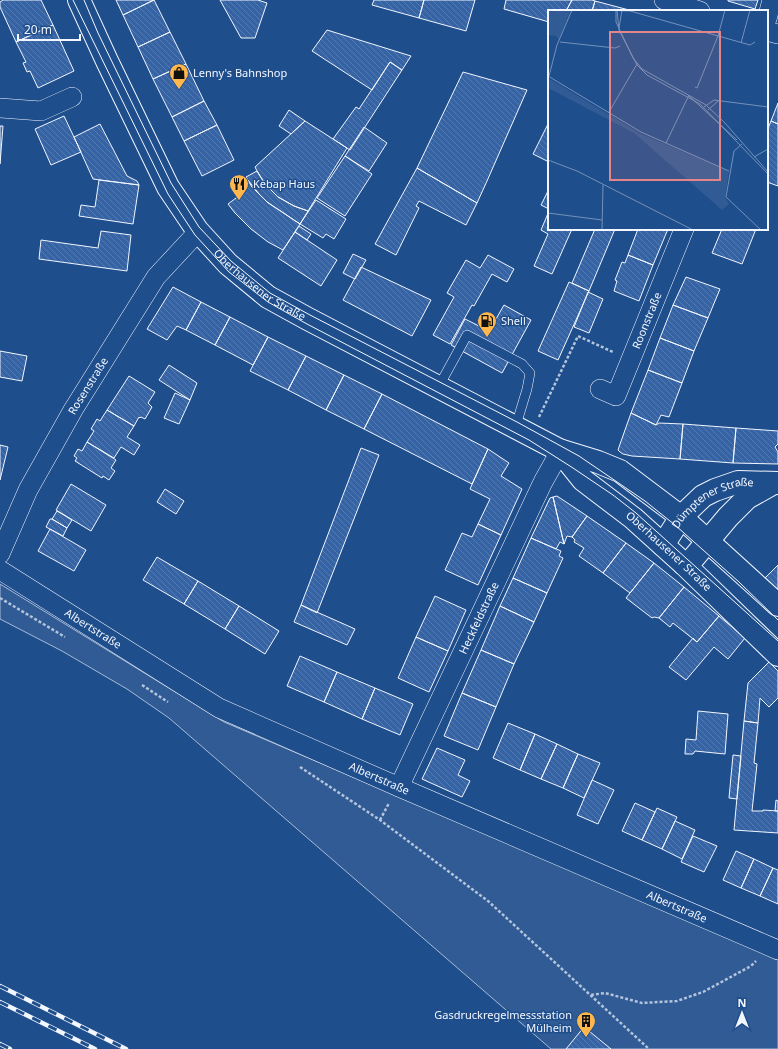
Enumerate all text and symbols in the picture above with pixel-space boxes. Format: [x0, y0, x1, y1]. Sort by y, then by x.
inset map [548, 10, 768, 230]
scale bar [18, 16, 80, 42]
text: 20 m [24, 21, 52, 38]
shop icon: Lenny's Bahnshop [168, 62, 190, 90]
place label: Lenny's Bahnshop [193, 65, 288, 80]
restaurant icon: Kebap Haus [228, 173, 250, 201]
place label: Kebap Haus [253, 176, 315, 191]
street label: Oberhausener Straße [211, 245, 309, 323]
street label: Roonstraße [628, 290, 665, 351]
fuel station icon: Shell [476, 310, 498, 338]
place label: Shell [501, 313, 526, 328]
street label: Rosenstraße [64, 354, 111, 417]
street label: Dümptener Straße [668, 474, 754, 531]
street label: Oberhausener Straße [623, 507, 715, 594]
street label: Heckfeldstraße [455, 579, 502, 656]
street label: Albertstraße [62, 605, 125, 652]
street label: Albertstraße [347, 758, 412, 798]
street label: Albertstraße [645, 886, 710, 926]
north arrow [722, 993, 762, 1033]
text: N [738, 995, 746, 1010]
place label: Gasdruckregelmessstation Mülheim [434, 1007, 572, 1035]
building icon: Gasdruckregelmessstation Mülheim [575, 1010, 597, 1038]

